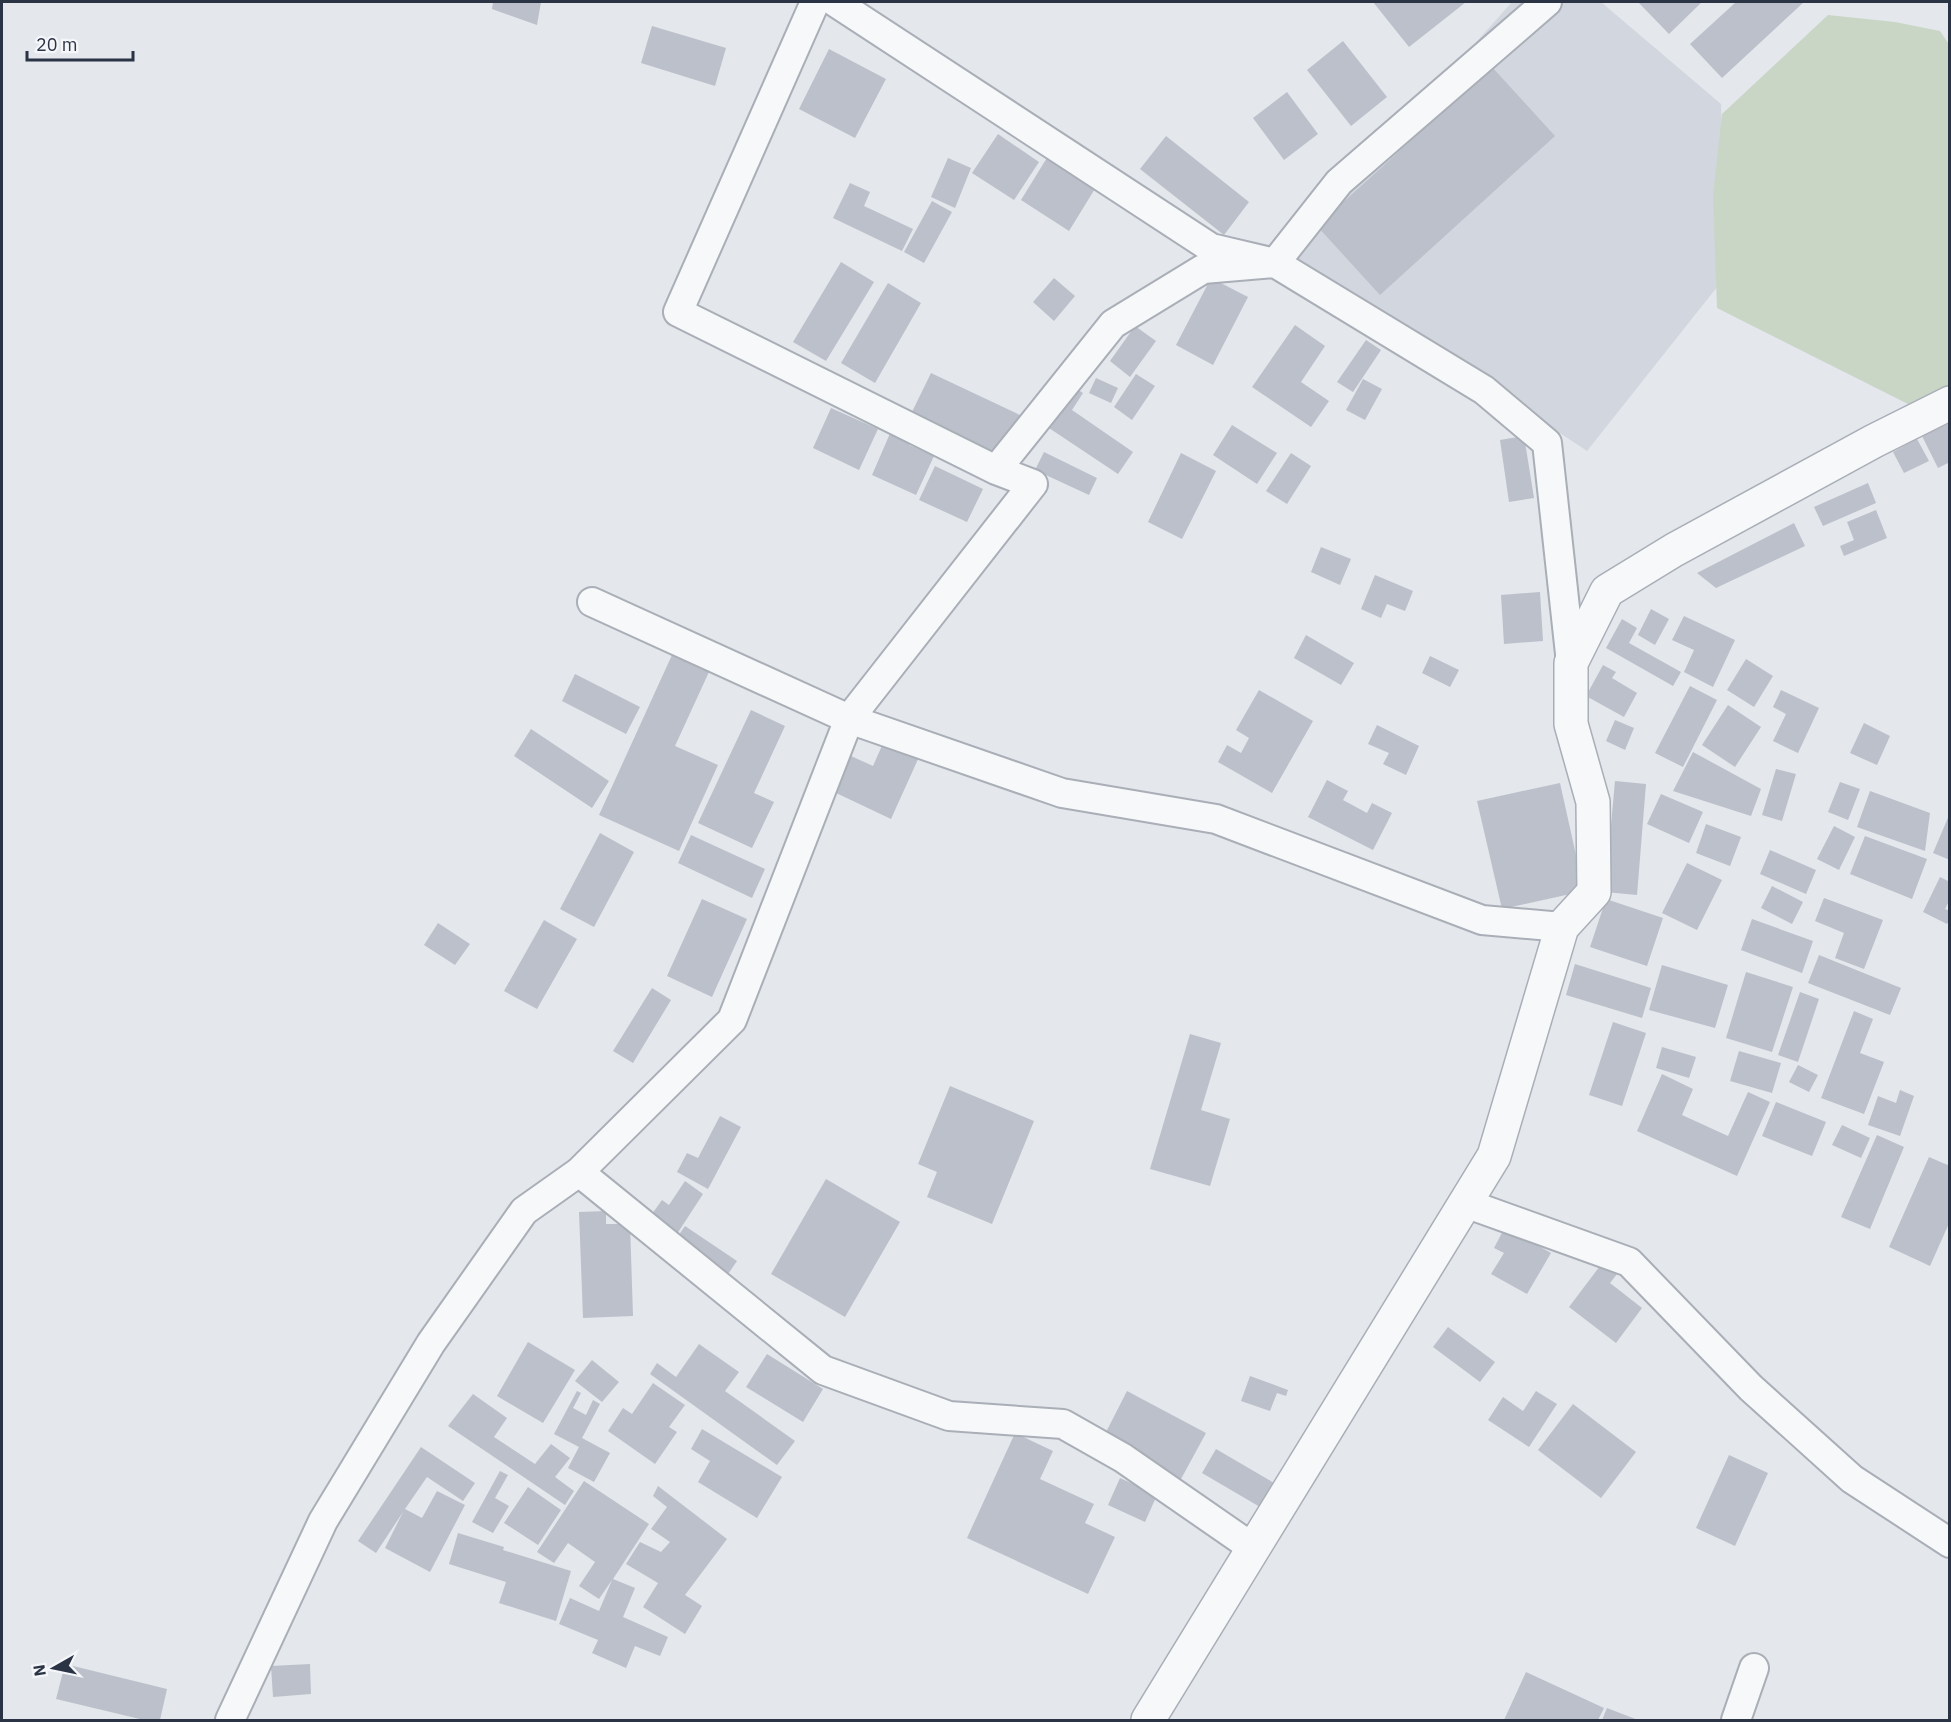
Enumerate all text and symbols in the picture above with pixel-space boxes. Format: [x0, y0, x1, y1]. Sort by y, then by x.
scale bar [27, 24, 134, 62]
text: 20 m [36, 33, 78, 56]
north arrow [24, 1638, 84, 1698]
text: N [28, 1663, 50, 1678]

